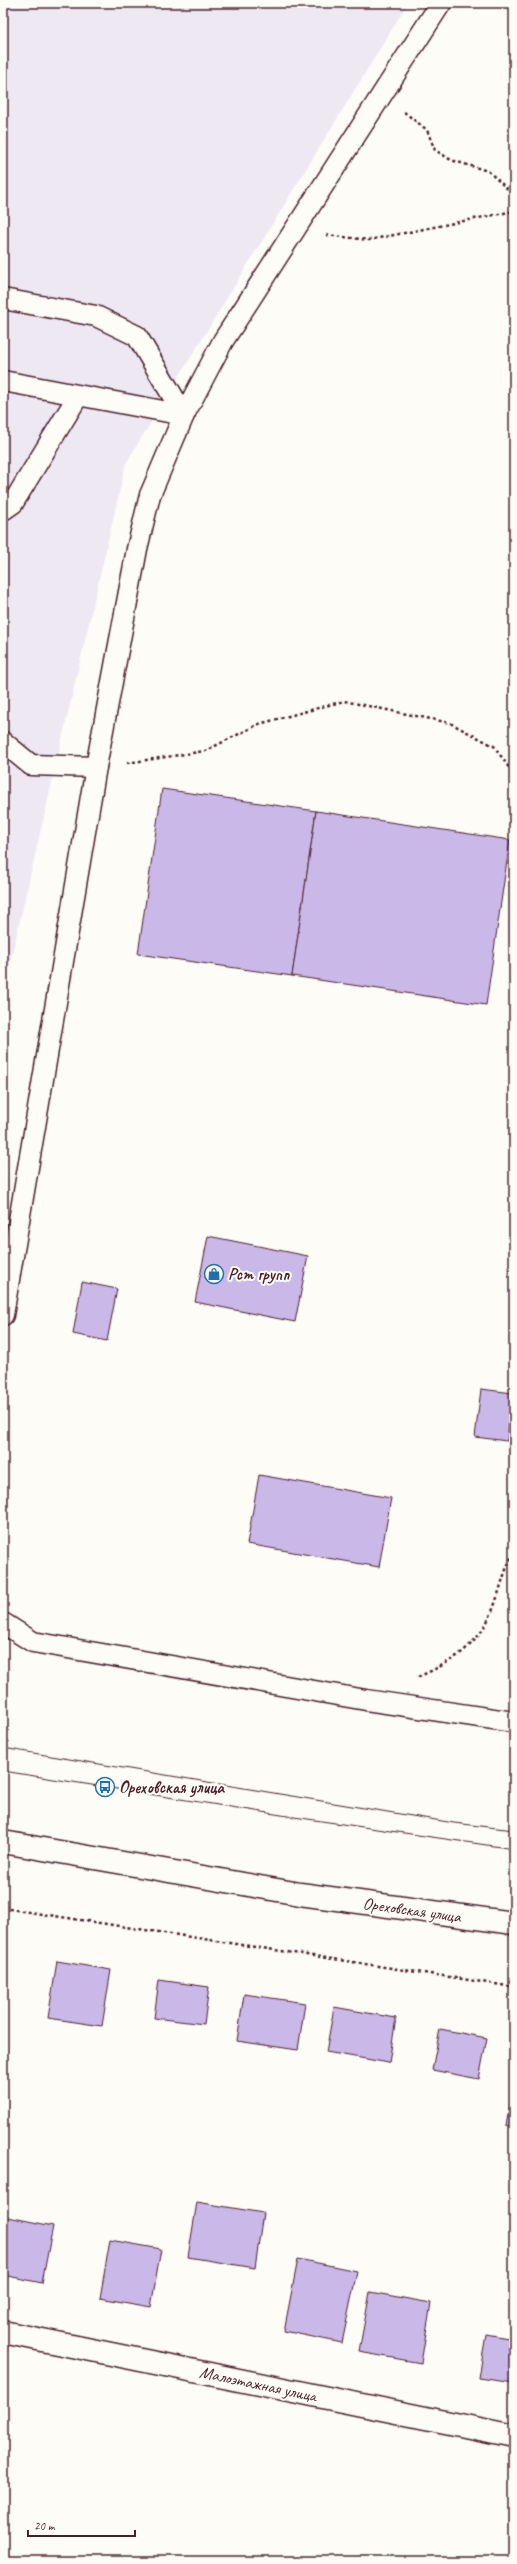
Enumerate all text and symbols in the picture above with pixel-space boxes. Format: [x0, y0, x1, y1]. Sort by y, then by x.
shop icon: Рст групп [203, 1263, 225, 1285]
place label: Рст групп [228, 1264, 290, 1285]
bus stop icon: Ореховская улица [94, 1776, 116, 1798]
place label: Ореховская улица [119, 1777, 225, 1798]
street label: Ореховская улица [362, 1893, 464, 1927]
street label: Малоэтажная улица [198, 2361, 320, 2407]
scale bar [28, 2512, 135, 2538]
text: 20 m [34, 2518, 56, 2534]

